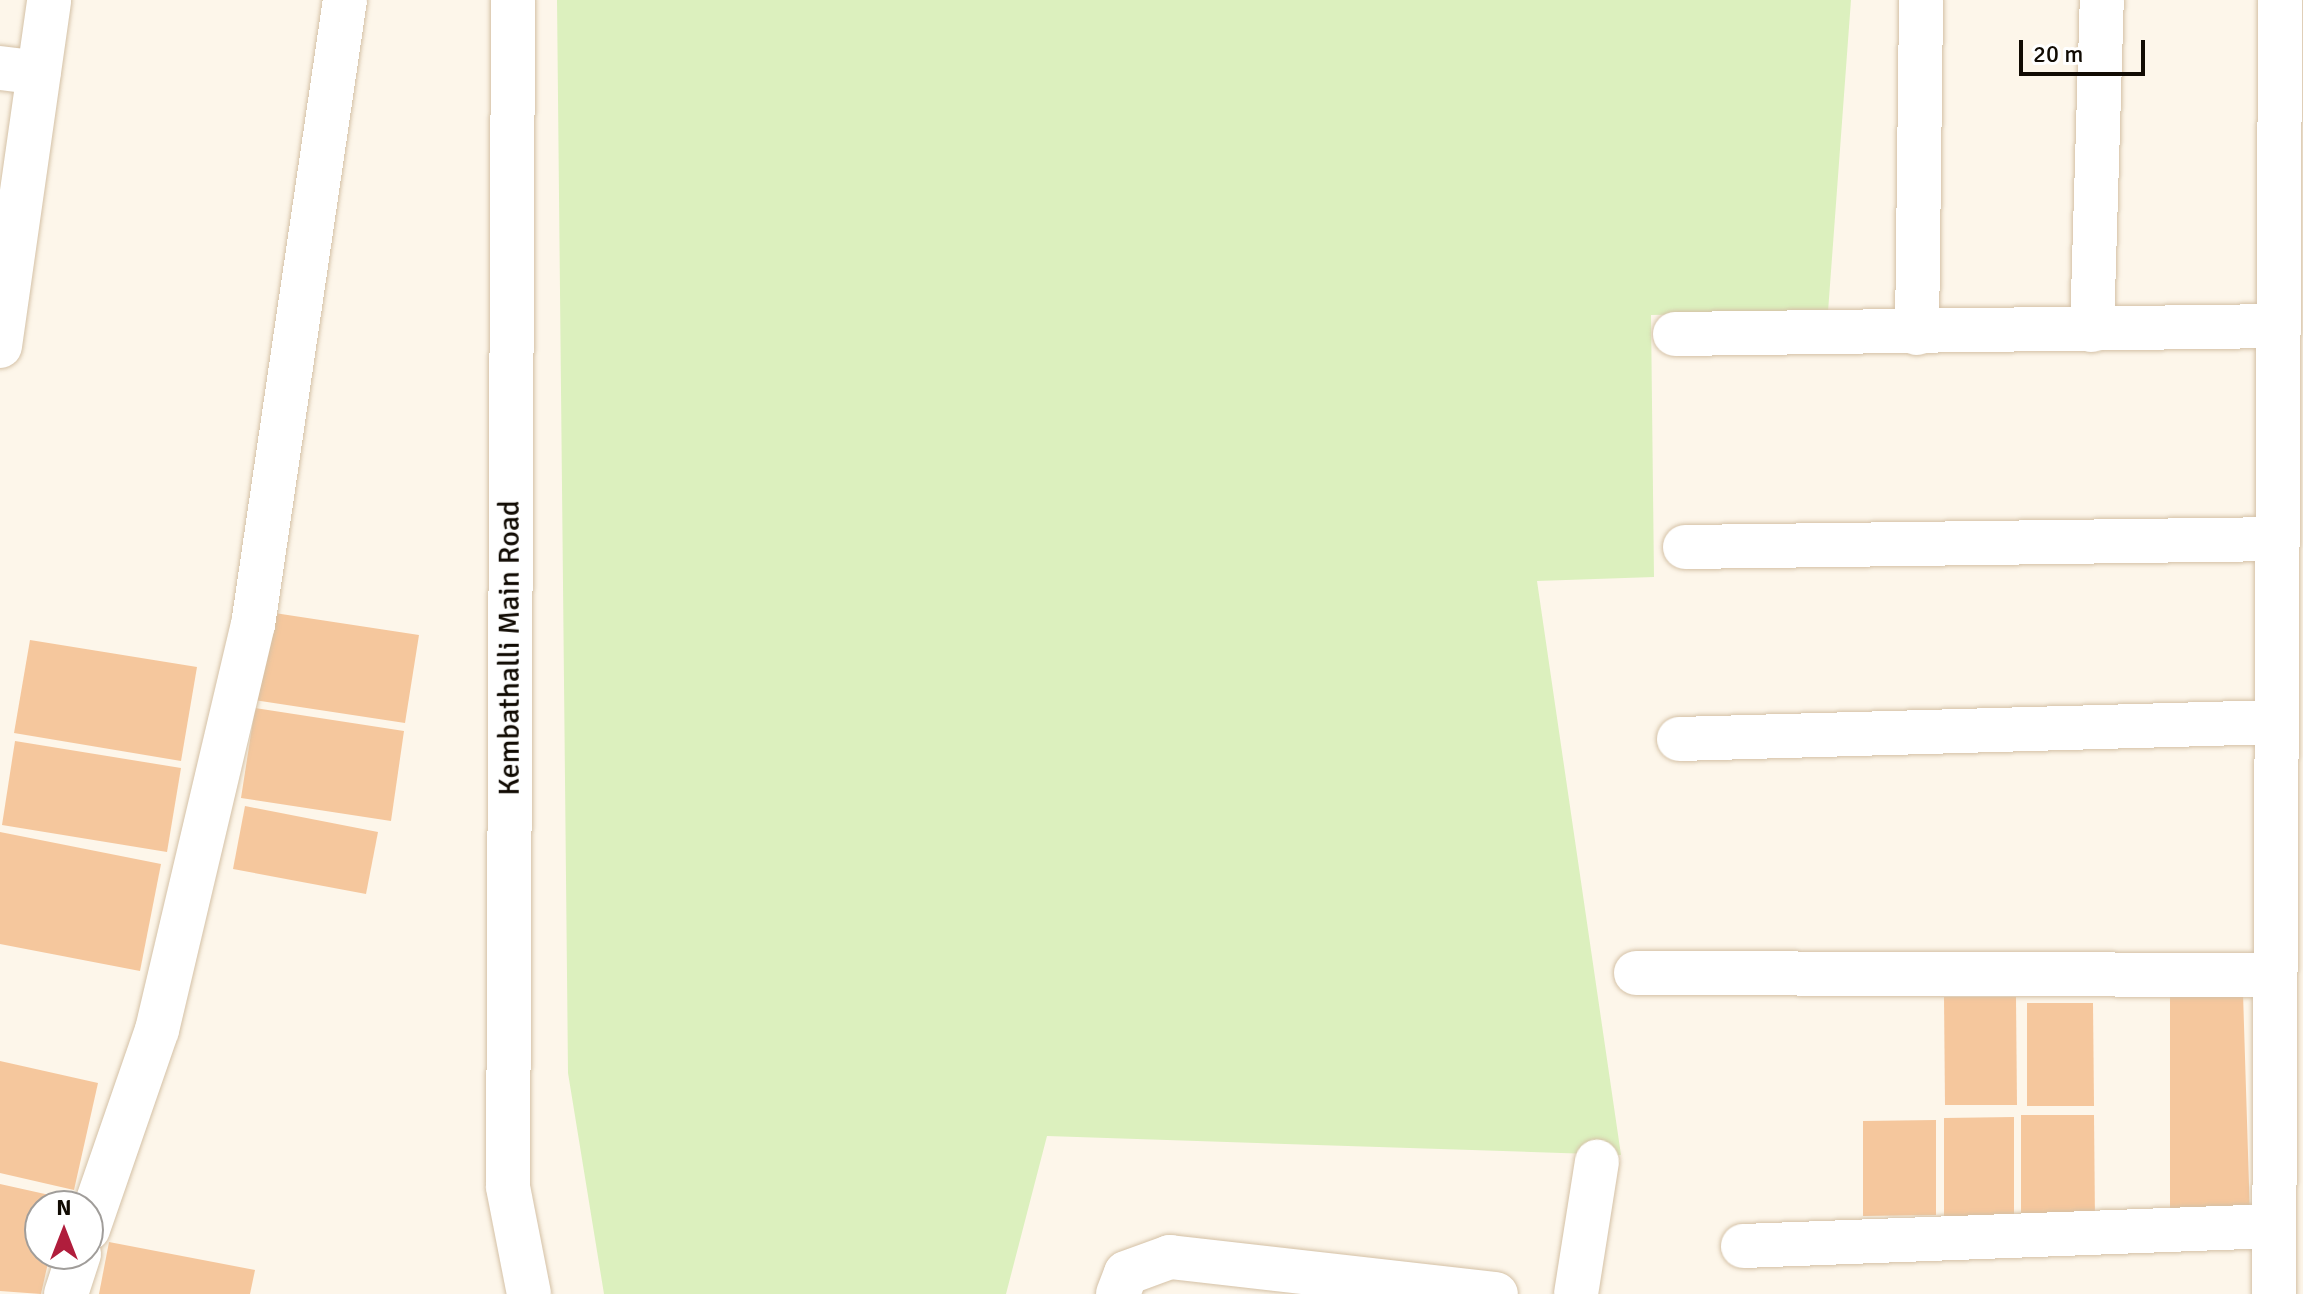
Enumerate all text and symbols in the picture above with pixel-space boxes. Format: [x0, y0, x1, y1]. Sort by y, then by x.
scale bar [2023, 24, 2149, 74]
text: 20 m [2033, 39, 2083, 69]
street label: Kembathalli Main Road [492, 500, 528, 796]
north arrow [24, 1190, 104, 1270]
text: N [56, 1194, 72, 1221]

